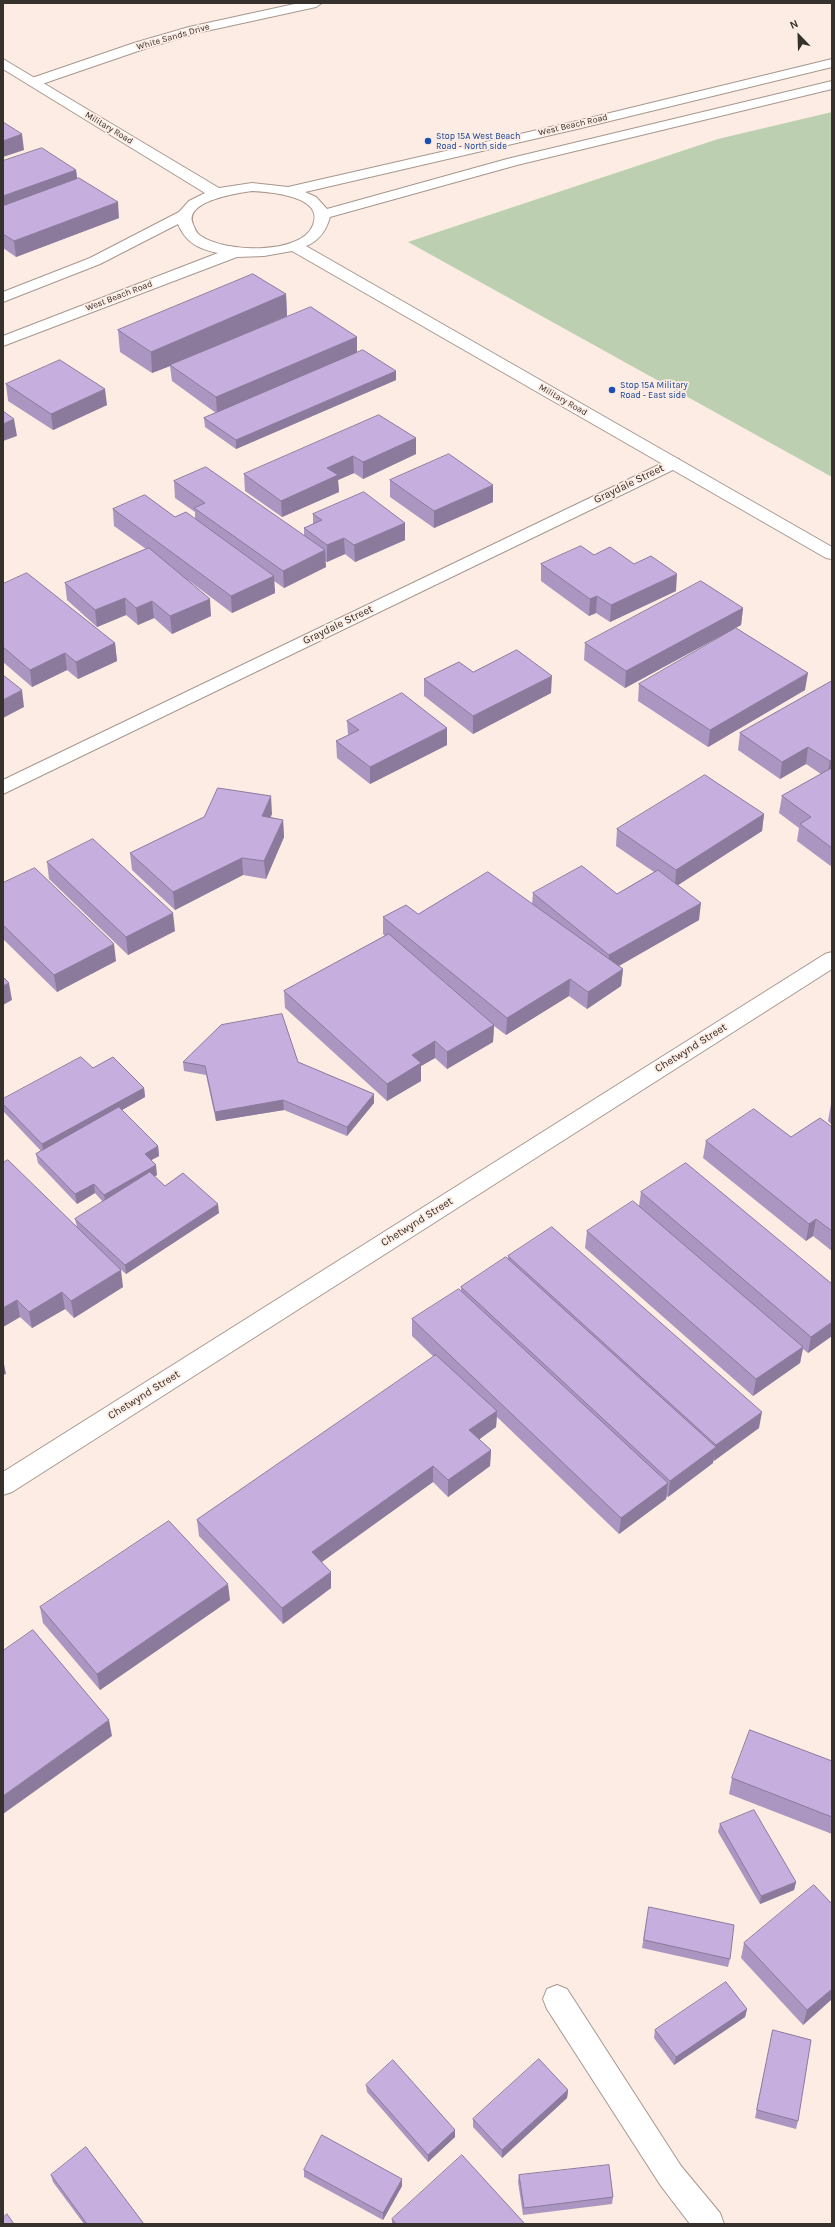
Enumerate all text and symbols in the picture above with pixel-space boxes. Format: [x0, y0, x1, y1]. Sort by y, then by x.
north arrow [779, 16, 819, 56]
text: N [788, 17, 800, 32]
street label: White Sands Drive [135, 21, 211, 53]
street label: Military Road [83, 109, 135, 147]
street label: West Beach Road [537, 112, 609, 138]
place label: Stop 15A West Beach Road - North side [436, 131, 520, 152]
marker: Stop 15A West Beach Road - North side [423, 136, 433, 146]
street label: West Beach Road [84, 278, 154, 314]
place label: Stop 15A Military Road - East side [620, 380, 688, 401]
street label: Military Road [537, 382, 589, 418]
marker: Stop 15A Military Road - East side [607, 385, 617, 395]
street label: Graydale Street [592, 461, 666, 507]
street label: Graydale Street [301, 602, 375, 648]
street label: Chetwynd Street [653, 1021, 729, 1075]
street label: Chetwynd Street [379, 1195, 455, 1249]
street label: Chetwynd Street [106, 1368, 182, 1422]

